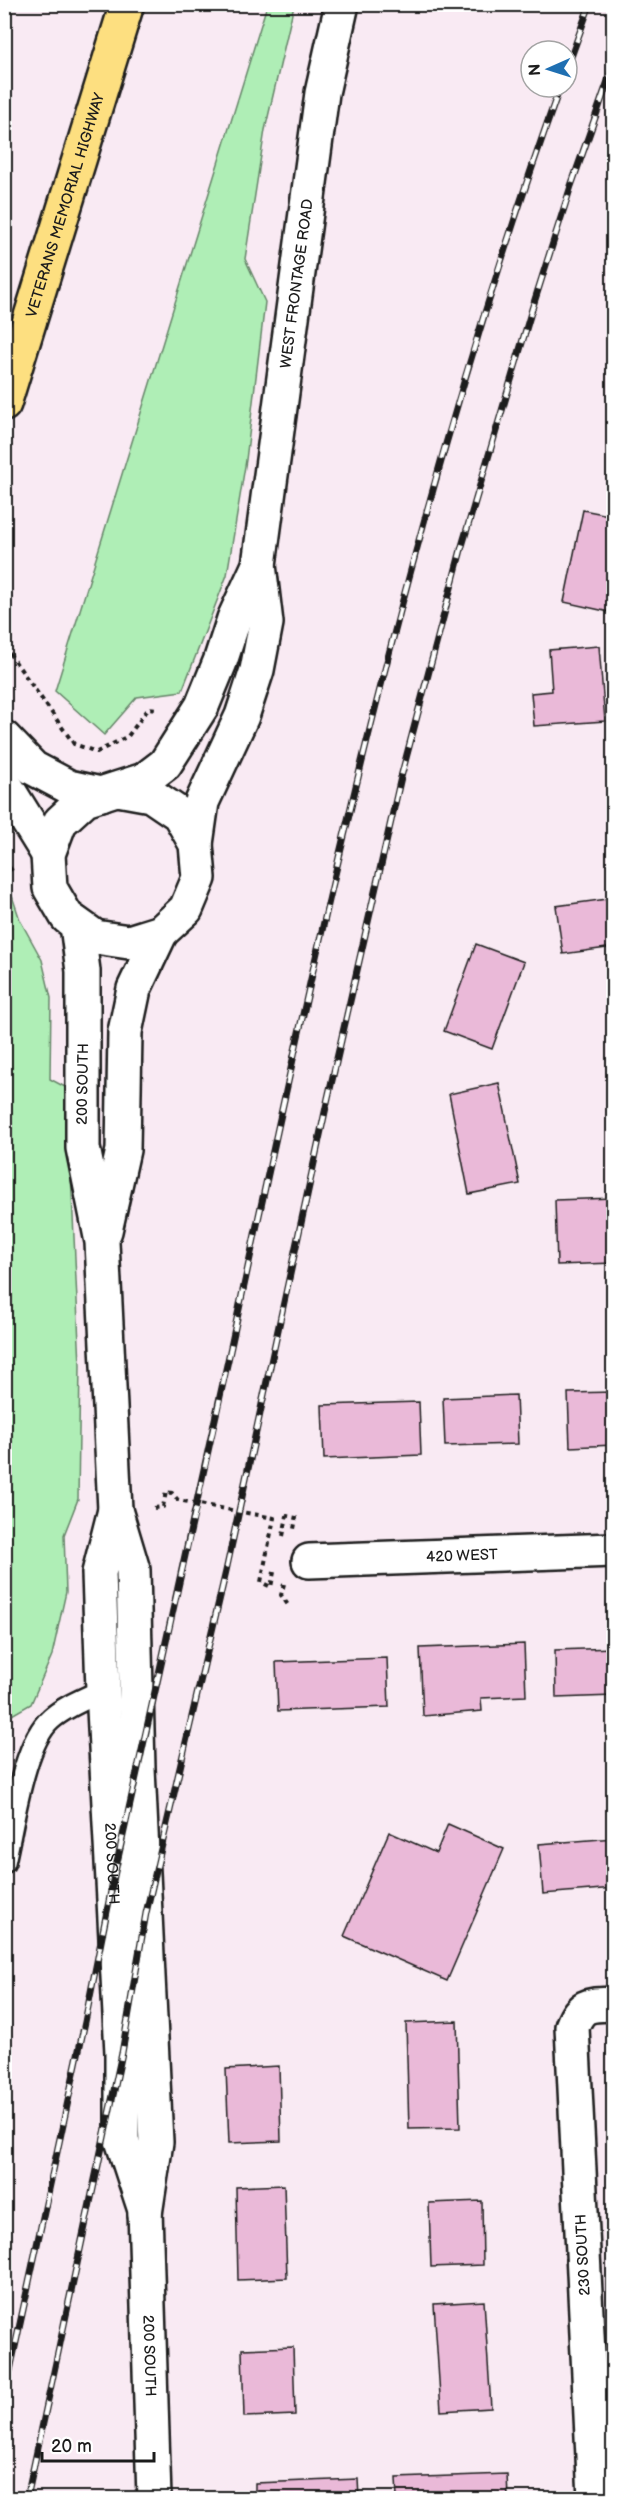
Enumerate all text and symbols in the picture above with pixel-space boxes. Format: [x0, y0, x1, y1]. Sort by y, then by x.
north arrow [519, 39, 579, 99]
text: N [526, 63, 545, 76]
street label: VETERANS MEMORIAL HIGHWAY [22, 90, 109, 320]
street label: WEST FRONTAGE ROAD [276, 198, 317, 370]
street label: 200 SOUTH [73, 1043, 93, 1125]
street label: 420 WEST [426, 1545, 498, 1566]
street label: 200 SOUTH [100, 1822, 124, 1905]
street label: 230 SOUTH [571, 2214, 595, 2296]
street label: 200 SOUTH [139, 2315, 160, 2397]
scale bar [42, 2425, 154, 2463]
text: 20 m [51, 2436, 92, 2457]

